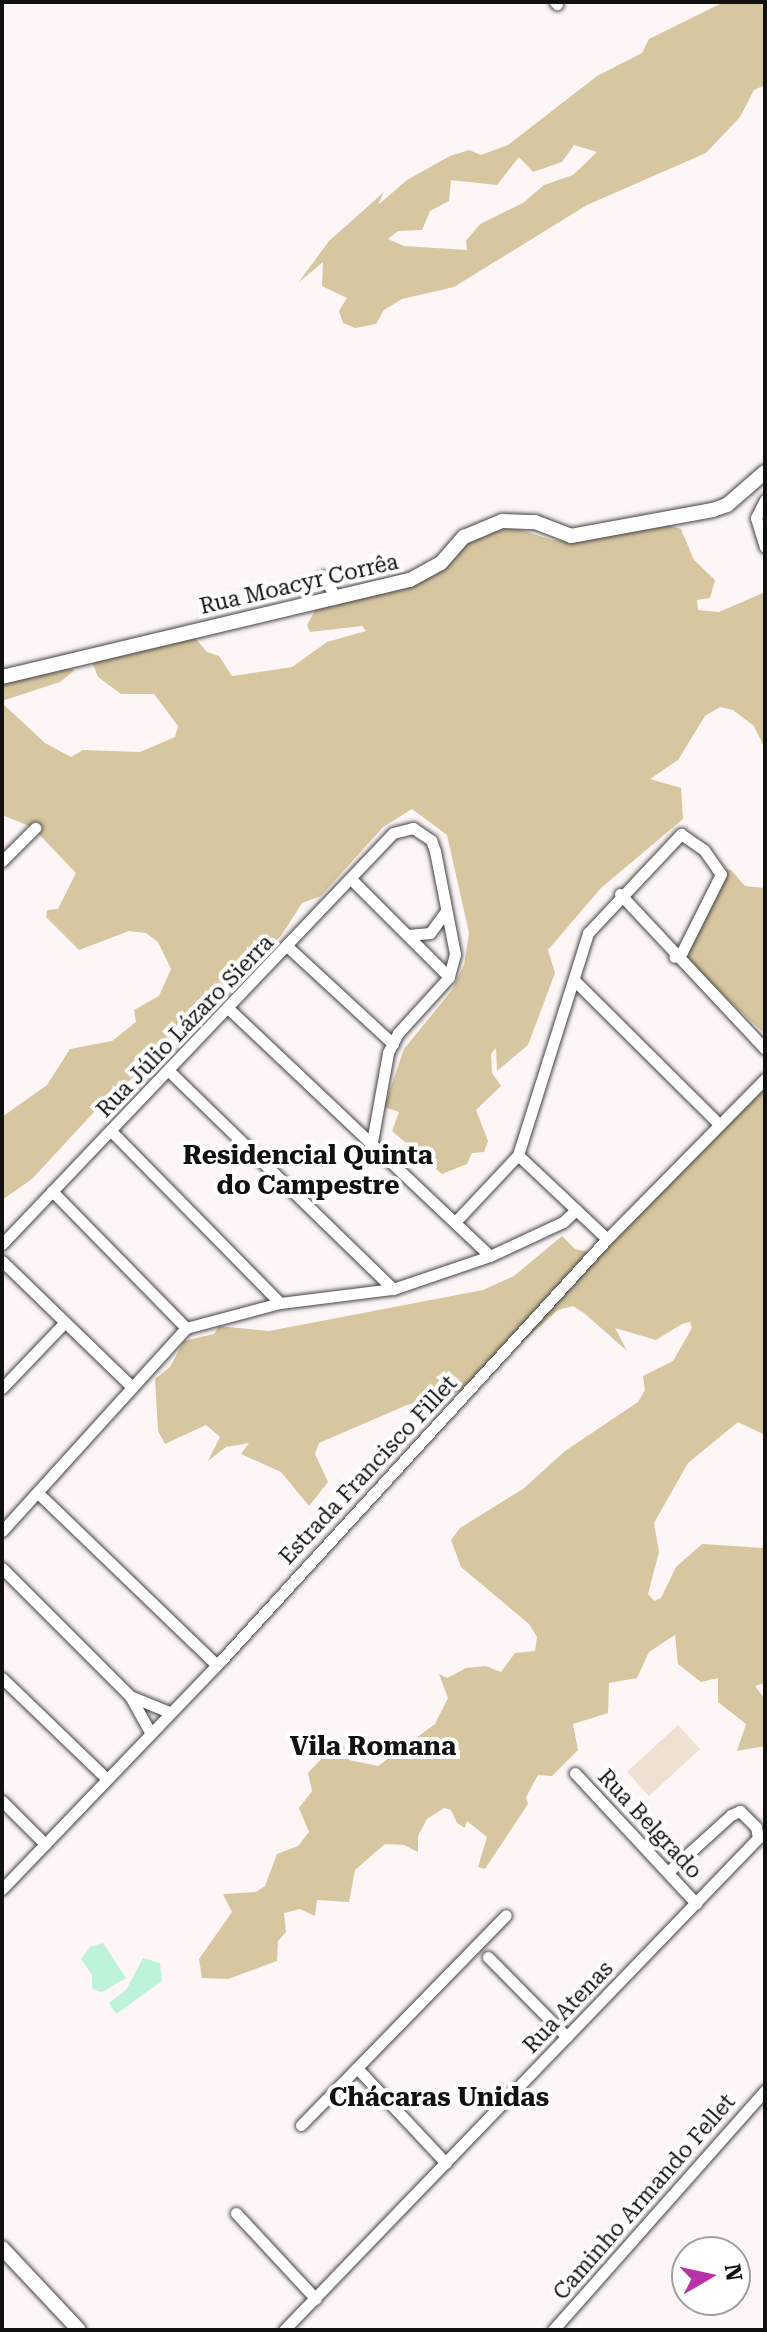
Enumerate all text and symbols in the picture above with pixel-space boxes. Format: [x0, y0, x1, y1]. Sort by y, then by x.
street label: Rua Moacyr Corrêa [197, 548, 401, 620]
street label: Rua Júlio Lázaro Sierra [91, 929, 279, 1123]
district label: Residencial Quinta do Campestre [183, 1140, 433, 1202]
street label: Estrada Francisco Fillet [274, 1370, 462, 1570]
district label: Vila Romana [290, 1731, 456, 1763]
street label: Rua Belgrado [593, 1764, 707, 1884]
street label: Rua Atenas [518, 1955, 618, 2059]
district label: Chácaras Unidas [329, 2082, 549, 2114]
street label: Caminho Armando Fellet [548, 2089, 740, 2305]
north arrow [671, 2236, 751, 2316]
text: N [720, 2262, 747, 2283]

